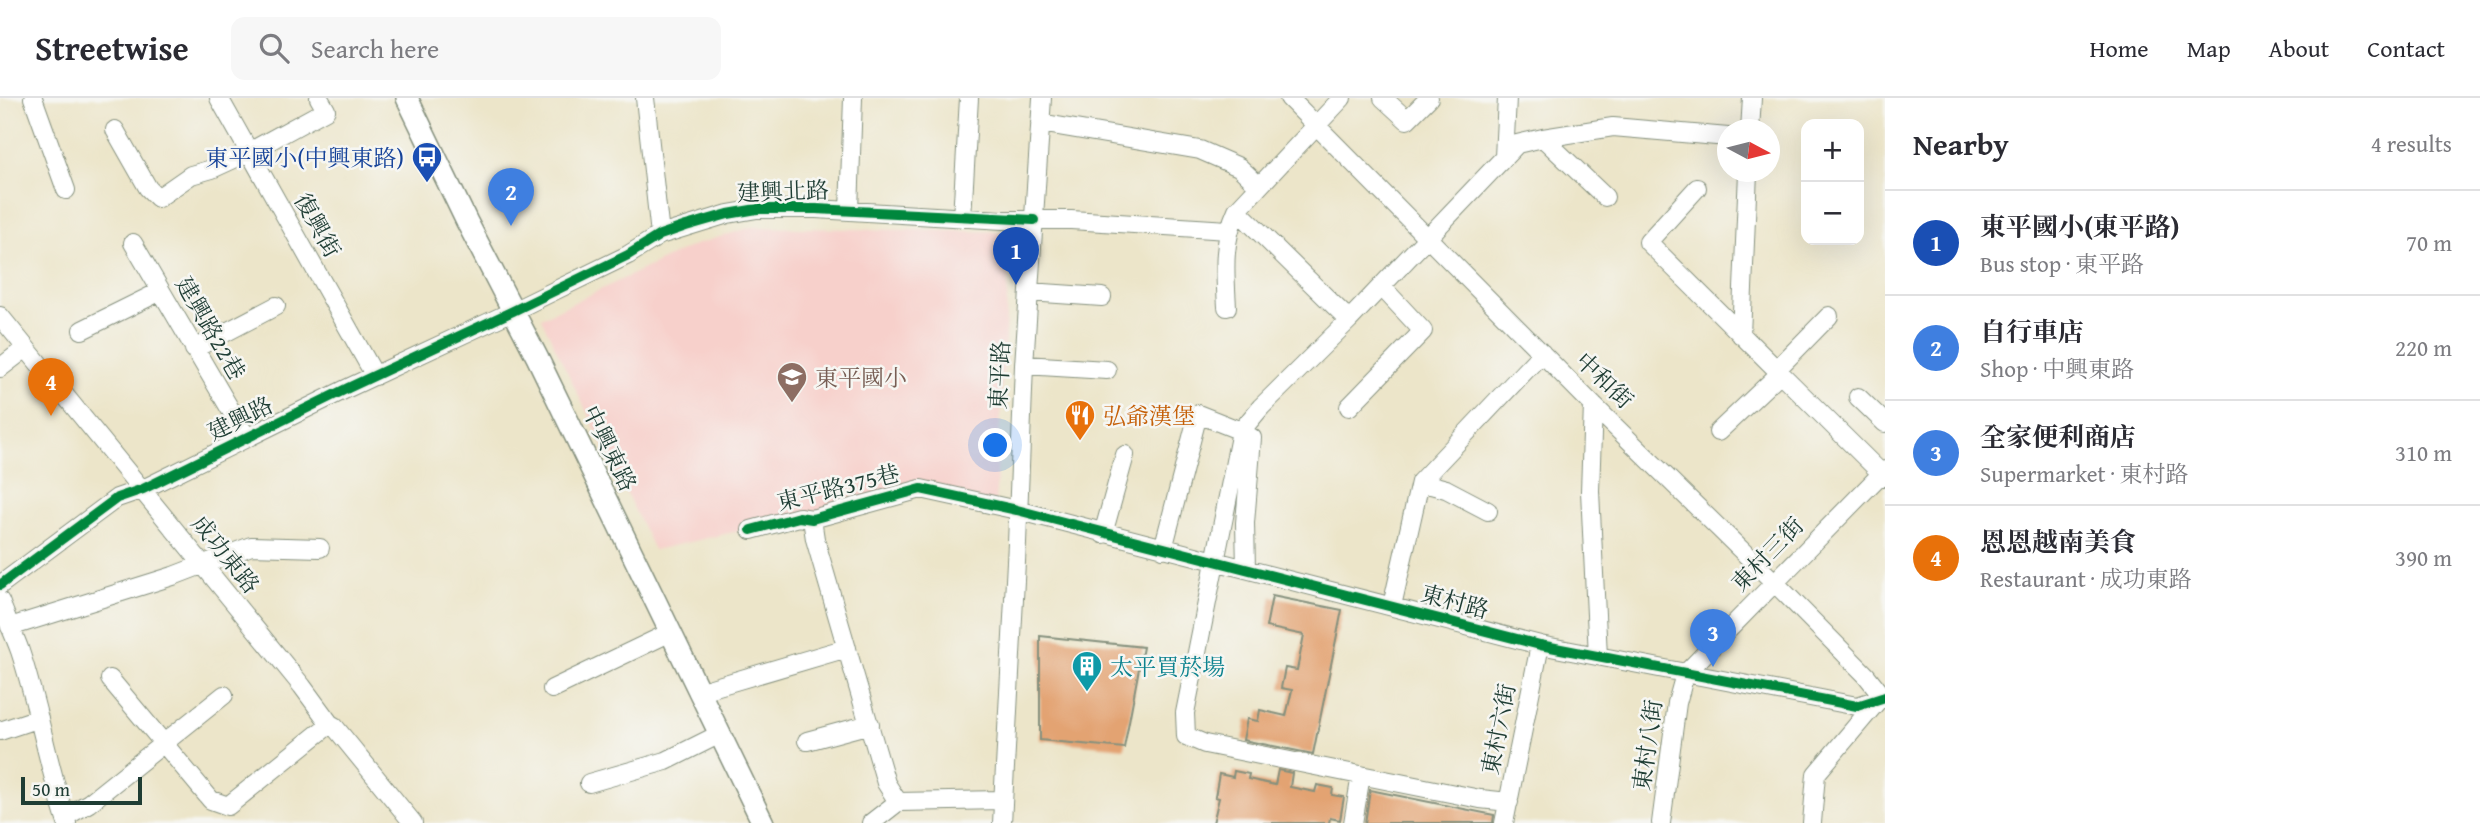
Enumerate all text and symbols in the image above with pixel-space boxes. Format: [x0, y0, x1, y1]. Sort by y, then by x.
search box [231, 17, 721, 80]
text: Streetwise [35, 24, 189, 72]
icon: search [255, 29, 293, 67]
text: Search here [311, 29, 439, 68]
text: Home [2090, 31, 2149, 66]
text: Map [2187, 31, 2231, 66]
text: About [2269, 31, 2329, 66]
text: Contact [2367, 31, 2445, 66]
north arrow [1717, 119, 1780, 182]
map controls [1801, 119, 1864, 245]
button: + [1801, 119, 1864, 182]
text: Nearby [1913, 122, 2009, 166]
text: 4 results [2371, 127, 2452, 160]
bus stop icon: 東平國小(中興東路) [410, 140, 444, 184]
place label: 東平國小(中興東路) [205, 141, 404, 174]
pin: 2 [488, 168, 534, 226]
street label: 建興北路 [736, 173, 830, 209]
button: − [1801, 182, 1864, 245]
street label: 復興街 [287, 187, 349, 263]
text: 東平國小(東平路) [1980, 207, 2180, 246]
text: 1 [1930, 226, 1942, 259]
text: 70 m [2406, 226, 2452, 259]
pin: 1 [993, 227, 1039, 285]
text: Bus stop · 東平路 [1980, 247, 2144, 280]
street label: 建興路22巷 [168, 270, 254, 386]
text: 自行車店 [1980, 312, 2084, 351]
text: 2 [1930, 331, 1942, 364]
text: 220 m [2395, 331, 2452, 364]
street label: 東平路 [981, 340, 1017, 410]
street label: 中和街 [1569, 344, 1641, 416]
text: Shop · 中興東路 [1980, 352, 2134, 385]
pin: 4 [28, 358, 74, 416]
school or university icon: 東平國小 [775, 360, 809, 404]
place label: 東平國小 [815, 361, 907, 394]
street label: 建興路 [202, 388, 278, 448]
restaurant icon: 弘爺漢堡 [1063, 398, 1097, 442]
street label: 中興東路 [575, 399, 645, 497]
place label: 弘爺漢堡 [1103, 399, 1195, 432]
text: 全家便利商店 [1980, 417, 2136, 456]
your location [978, 428, 1012, 462]
text: 3 [1930, 436, 1942, 469]
text: 310 m [2395, 436, 2452, 469]
street label: 東平路375巷 [773, 456, 903, 518]
text: Supermarket · 東村路 [1980, 457, 2189, 490]
street label: 成功東路 [184, 508, 268, 600]
street label: 東村三街 [1723, 509, 1811, 599]
text: 恩恩越南美食 [1980, 522, 2136, 561]
text: 4 [1930, 541, 1942, 574]
text: 390 m [2395, 541, 2452, 574]
text: Restaurant · 成功東路 [1980, 562, 2192, 595]
street label: 東村路 [1417, 576, 1493, 626]
pin: 3 [1690, 609, 1736, 667]
building icon: 太平買菸場 [1070, 649, 1104, 693]
place label: 太平買菸場 [1110, 650, 1225, 683]
street label: 東村六街 [1473, 681, 1523, 777]
street label: 東村八街 [1624, 697, 1670, 793]
scale bar [21, 774, 142, 806]
text: 50 m [32, 775, 70, 803]

